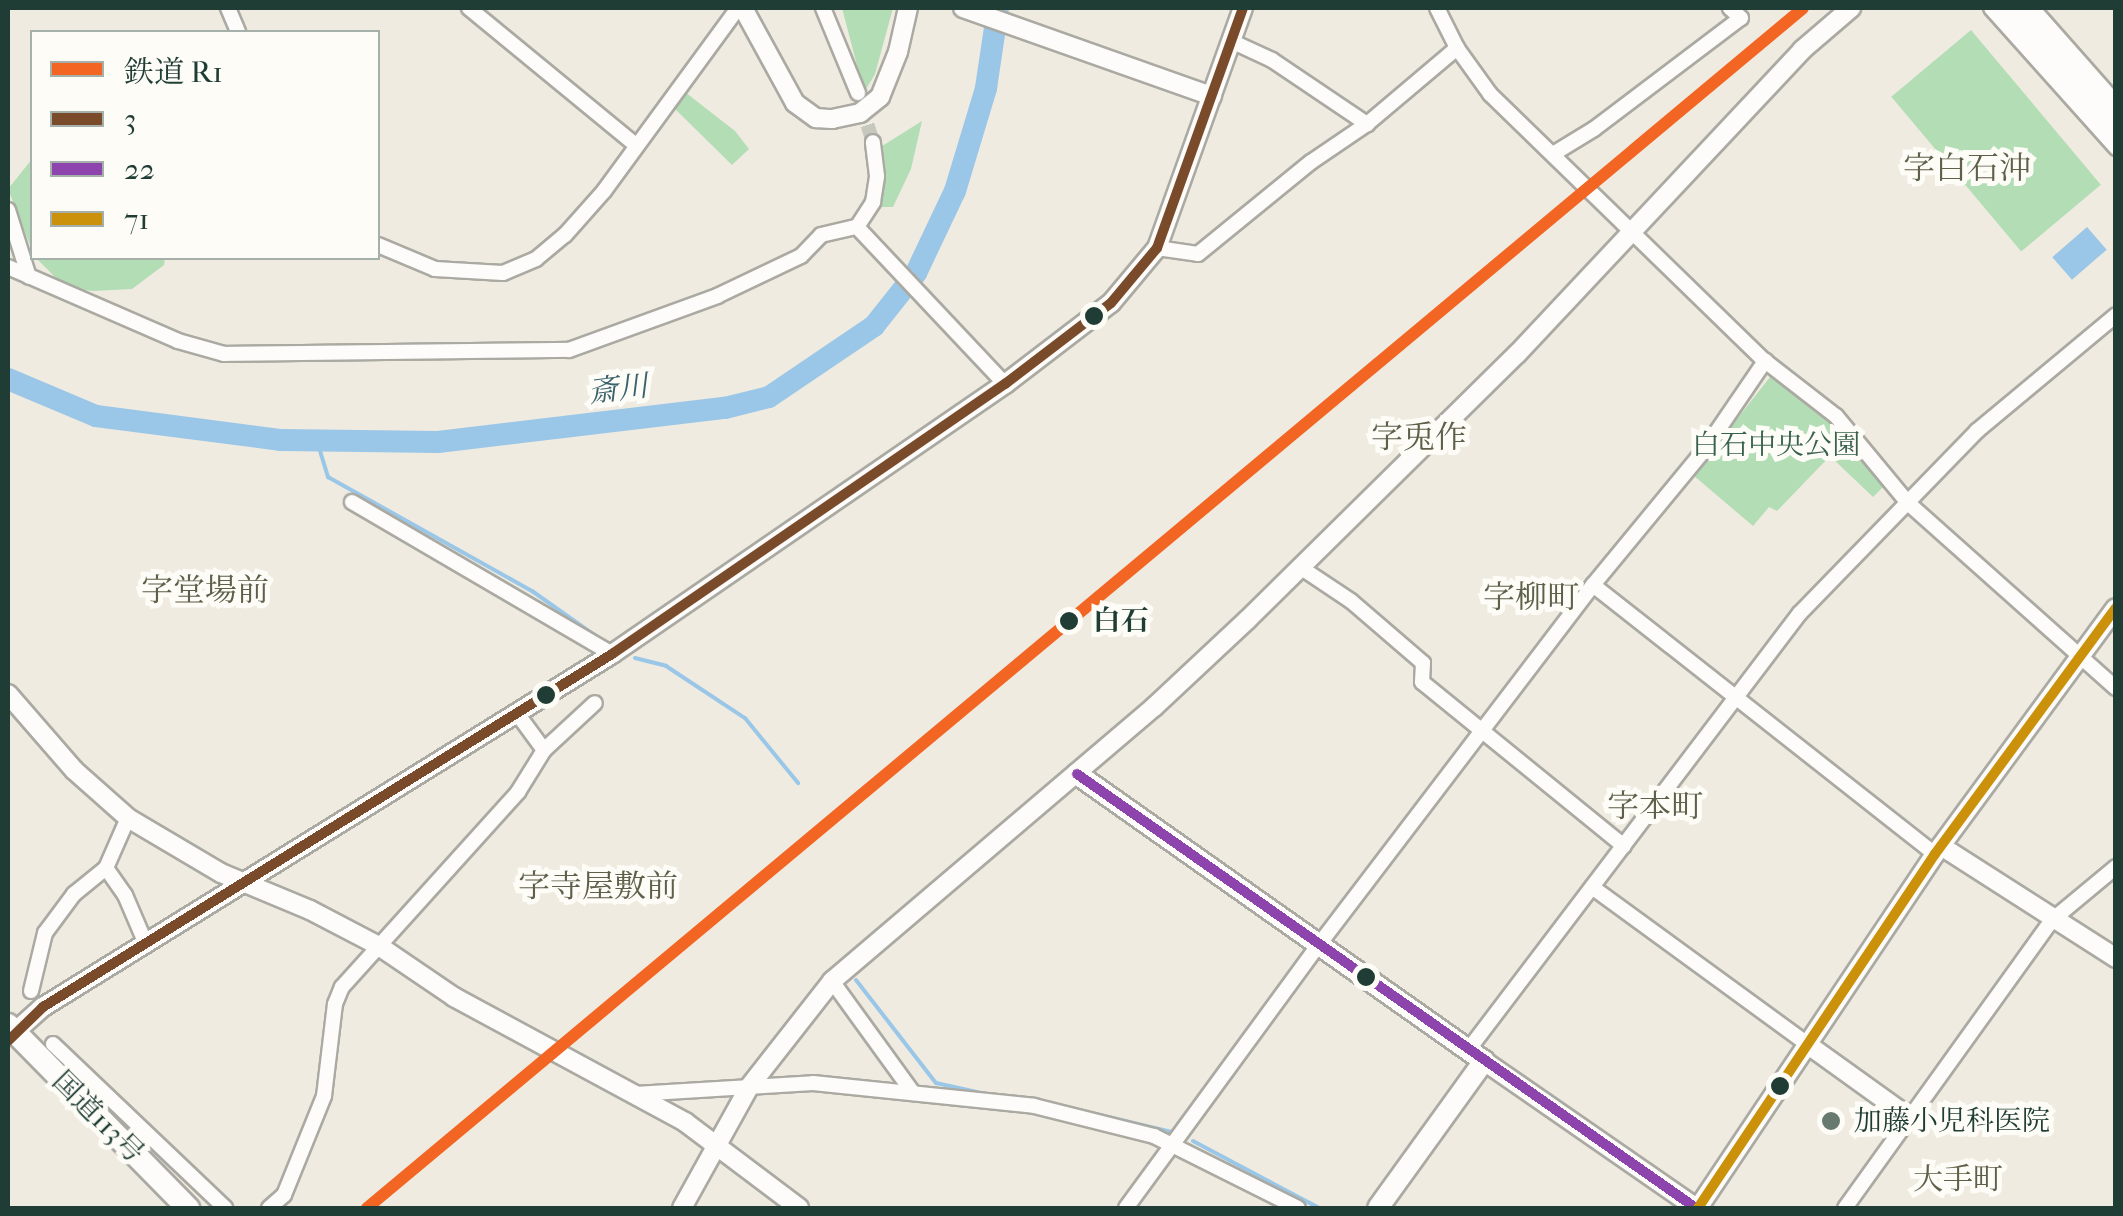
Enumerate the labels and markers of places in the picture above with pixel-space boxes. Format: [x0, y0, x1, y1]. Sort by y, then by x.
unlabelled marker [1084, 306, 1104, 326]
place label: 白石 [1093, 604, 1149, 638]
marker: 白石 [1054, 606, 1084, 636]
unlabelled marker [536, 685, 556, 705]
unlabelled marker [1356, 967, 1376, 987]
unlabelled marker [1770, 1076, 1790, 1096]
place label: 加藤小児科医院 [1854, 1104, 2050, 1138]
marker: 加藤小児科医院 [1818, 1108, 1844, 1134]

